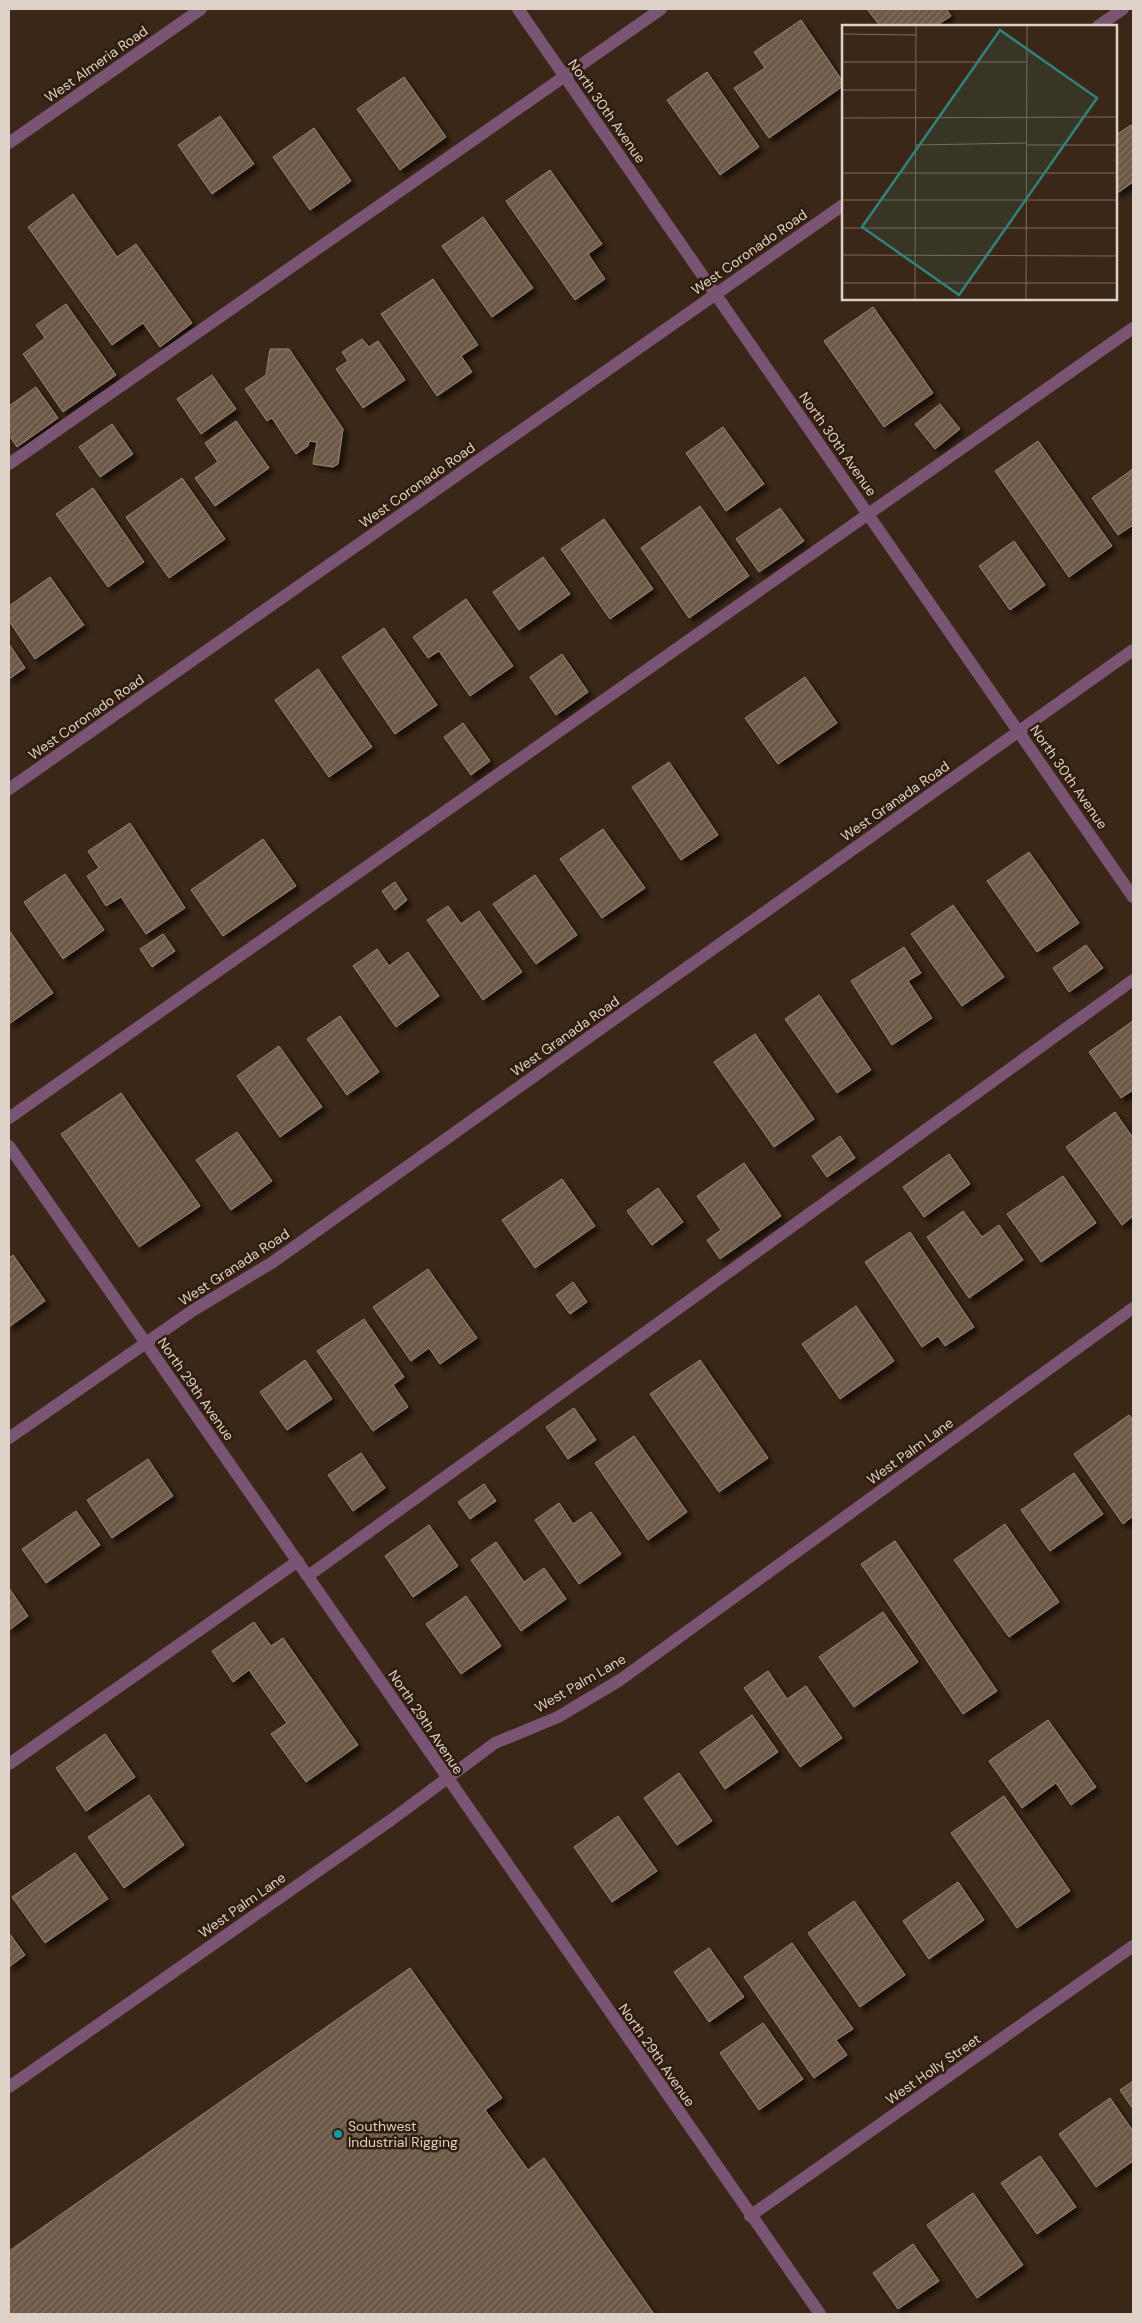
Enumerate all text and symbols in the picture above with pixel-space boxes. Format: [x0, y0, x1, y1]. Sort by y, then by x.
street label: West Almeria Road [41, 22, 151, 106]
inset map [842, 25, 1117, 300]
street label: North 30th Avenue [564, 55, 650, 167]
street label: West Coronado Road [688, 205, 810, 299]
street label: North 30th Avenue [795, 388, 881, 500]
street label: West Coronado Road [356, 438, 478, 532]
street label: West Coronado Road [25, 670, 147, 764]
street label: North 30th Avenue [1026, 721, 1112, 833]
street label: West Granada Road [837, 757, 953, 845]
street label: West Granada Road [507, 992, 623, 1080]
street label: West Granada Road [175, 1224, 293, 1310]
street label: North 29th Avenue [154, 1334, 238, 1444]
street label: West Palm Lane [863, 1414, 957, 1488]
street label: West Palm Lane [531, 1650, 629, 1716]
street label: North 29th Avenue [384, 1666, 468, 1778]
street label: West Palm Lane [195, 1868, 289, 1942]
street label: North 29th Avenue [615, 2000, 699, 2110]
street label: West Holly Street [882, 2030, 984, 2108]
place label: Southwest Industrial Rigging [348, 2117, 458, 2151]
marker: Southwest Industrial Rigging [332, 2128, 344, 2140]

